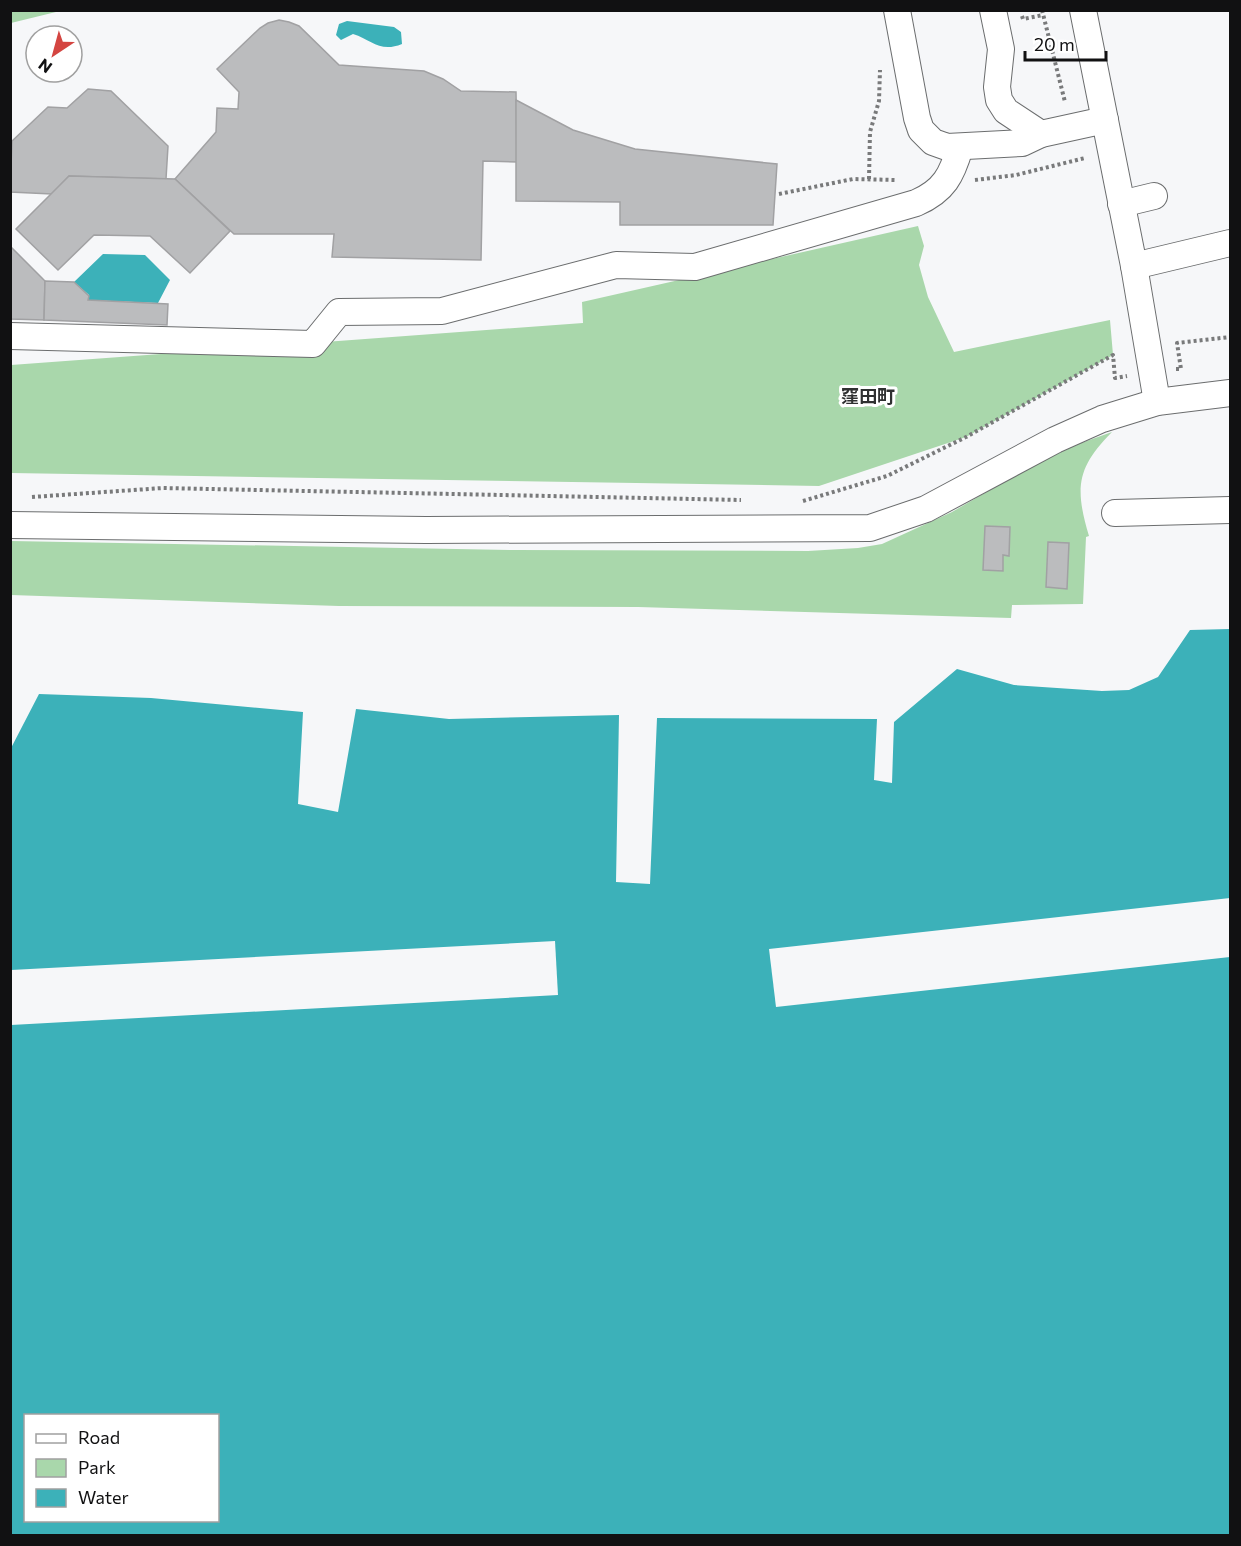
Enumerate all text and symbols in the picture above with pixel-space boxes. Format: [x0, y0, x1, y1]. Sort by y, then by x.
north arrow [24, 24, 84, 84]
scale bar [1025, 24, 1106, 62]
text: 20 m [1034, 33, 1075, 55]
text: N [34, 55, 55, 78]
district label: 窪田町 [841, 385, 895, 407]
legend [24, 1414, 219, 1522]
text: Road [78, 1426, 120, 1448]
text: Park [78, 1456, 116, 1478]
text: Water [78, 1486, 129, 1508]

